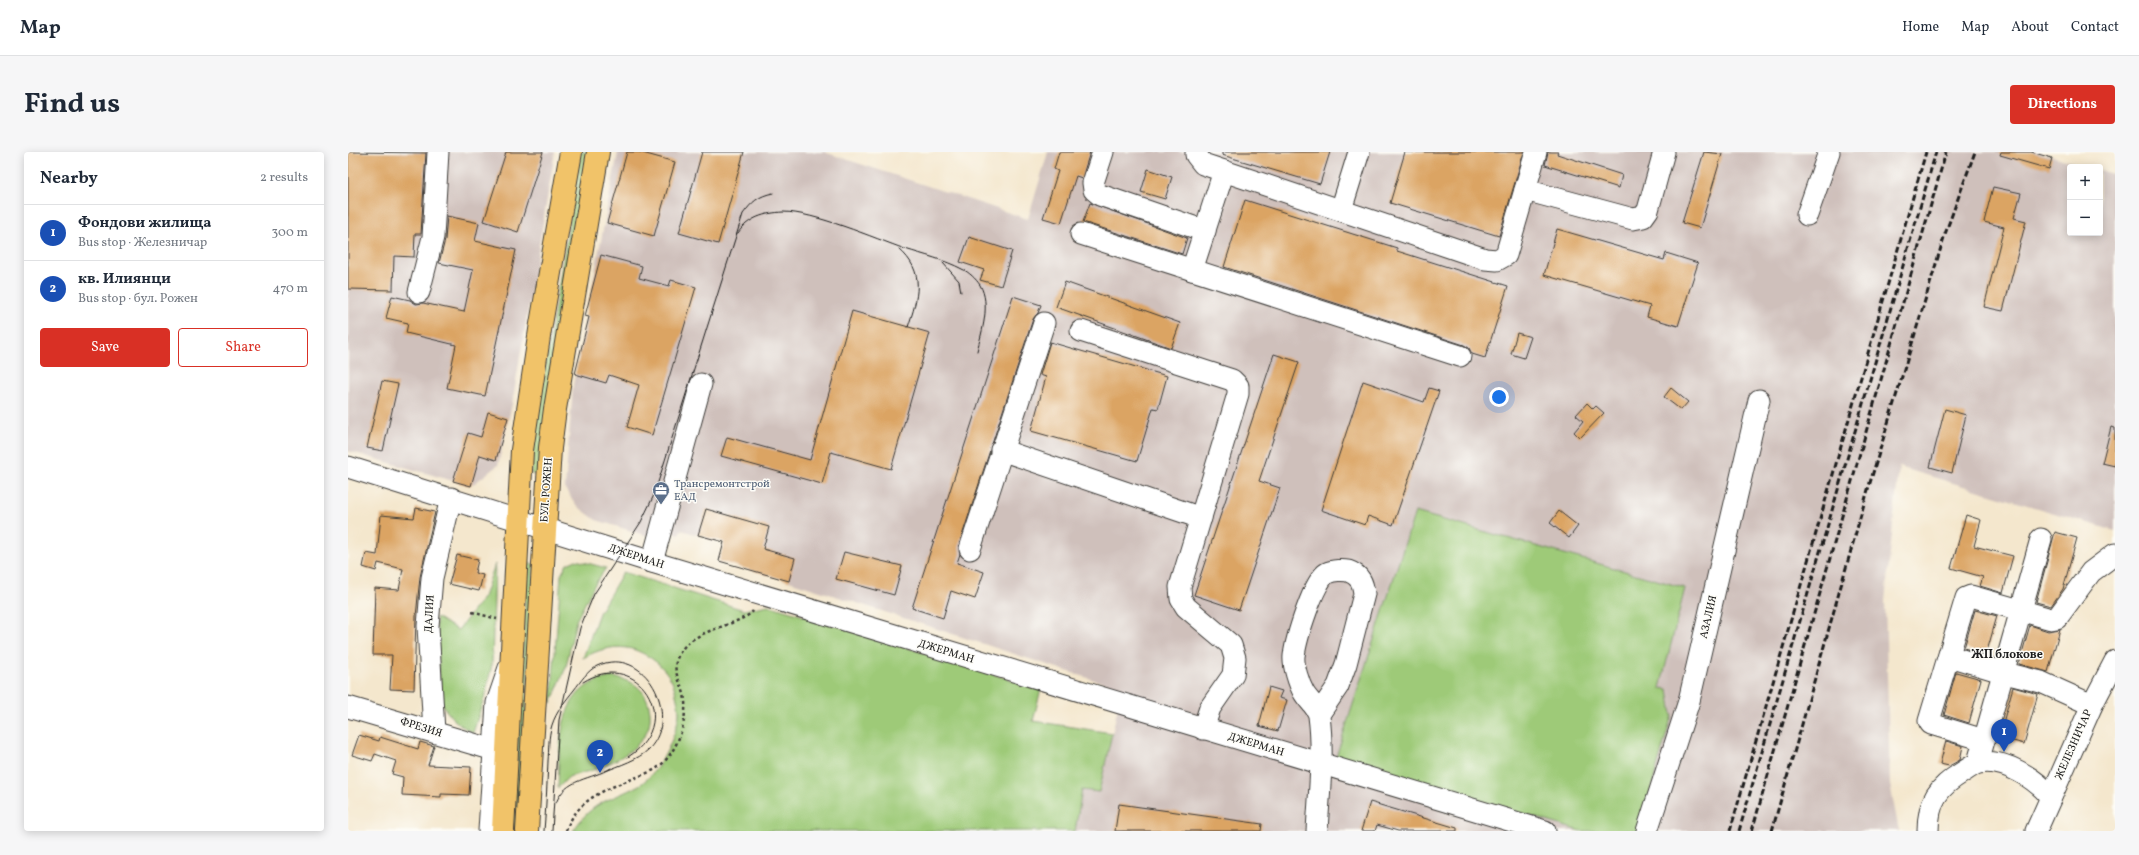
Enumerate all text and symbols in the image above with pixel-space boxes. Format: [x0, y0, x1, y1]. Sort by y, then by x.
text: Map [20, 15, 61, 41]
text: Home [1902, 18, 1939, 37]
text: Map [1961, 18, 1989, 37]
text: About [2011, 18, 2049, 37]
text: Contact [2071, 18, 2119, 37]
text: Find us [24, 85, 120, 124]
button: Directions [2010, 85, 2115, 124]
map controls [2067, 164, 2103, 236]
button: + [2067, 164, 2103, 200]
text: Nearby [40, 167, 98, 190]
text: 2 results [260, 169, 308, 187]
button: − [2067, 200, 2103, 236]
text: Фондови жилища [78, 213, 212, 234]
text: 1 [50, 224, 56, 242]
text: 300 m [272, 224, 308, 242]
text: Bus stop · Железничар [78, 234, 207, 252]
text: кв. Илиянци [78, 269, 171, 290]
text: 2 [50, 280, 56, 298]
text: 470 m [273, 280, 308, 298]
text: Bus stop · бул. Рожен [78, 290, 198, 308]
button: Save [40, 328, 170, 367]
button: Share [178, 328, 308, 367]
your location [1489, 387, 1509, 407]
street label: БУЛ. РОЖЕН [537, 457, 557, 523]
place label: Трансремонтстрой ЕАД [674, 477, 770, 505]
office icon: Трансремонтстрой ЕАД [651, 480, 671, 505]
street label: ДЖЕРМАН [606, 541, 666, 573]
street label: ДАЛИЯ [422, 594, 438, 634]
street label: АЗАЛИЯ [1697, 594, 1721, 640]
street label: ДЖЕРМАН [916, 636, 976, 668]
district label: ЖП блокове [1971, 647, 2043, 663]
street label: ЖЕЛЕЗНИЧАР [2052, 707, 2096, 783]
street label: ФРЕЗИЯ [398, 714, 444, 742]
pin: 1 [1991, 719, 2017, 752]
street label: ДЖЕРМАН [1226, 729, 1286, 761]
pin: 2 [587, 740, 613, 773]

